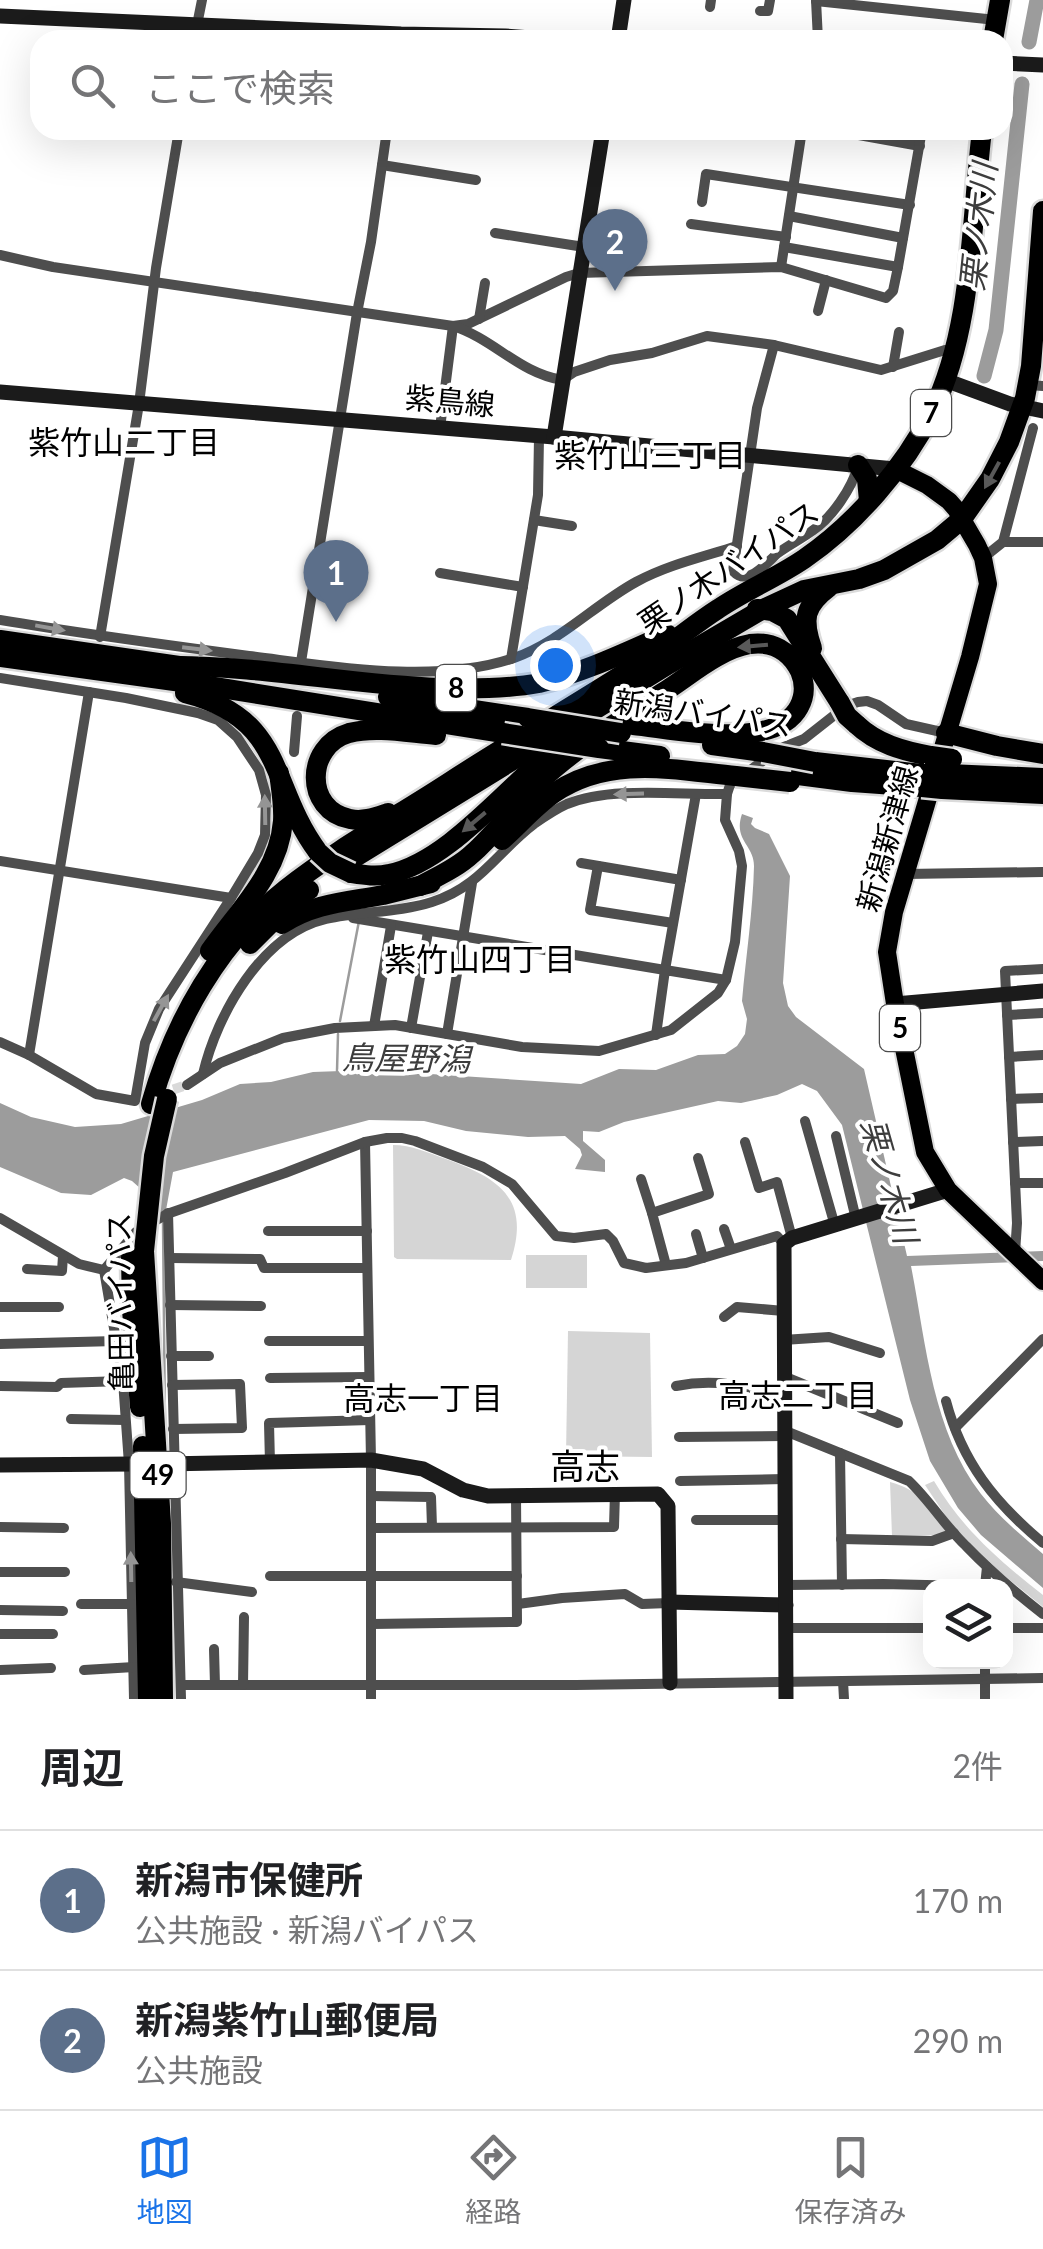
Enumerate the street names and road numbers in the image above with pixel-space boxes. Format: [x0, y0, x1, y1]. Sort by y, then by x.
street label: 紫鳥線 [404, 378, 497, 422]
road number: 7 [911, 390, 951, 436]
street label: 栗ノ木バイパス [631, 493, 825, 640]
road number: 8 [436, 665, 476, 711]
street label: 新潟バイパス [612, 682, 795, 742]
street label: 新潟新津線 [848, 761, 924, 916]
road number: 5 [880, 1005, 920, 1051]
street label: 亀田バイパス [99, 1212, 139, 1392]
road number: 49 [130, 1452, 186, 1498]

